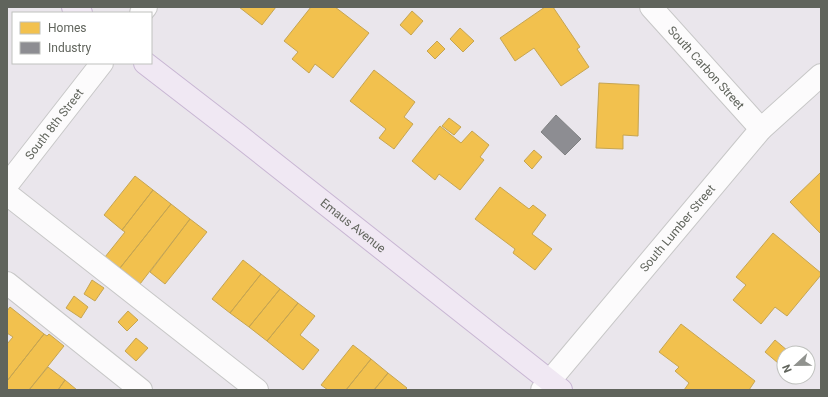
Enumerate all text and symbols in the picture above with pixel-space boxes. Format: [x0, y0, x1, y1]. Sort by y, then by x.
legend [12, 12, 152, 64]
text: Homes [48, 21, 86, 35]
street label: South Carbon Street [665, 23, 747, 113]
text: Industry [48, 41, 92, 55]
street label: South 8th Street [22, 86, 86, 163]
street label: South Lumber Street [637, 182, 718, 275]
street label: Emaus Avenue [318, 196, 388, 256]
north arrow [776, 345, 816, 385]
text: N [780, 362, 795, 375]

